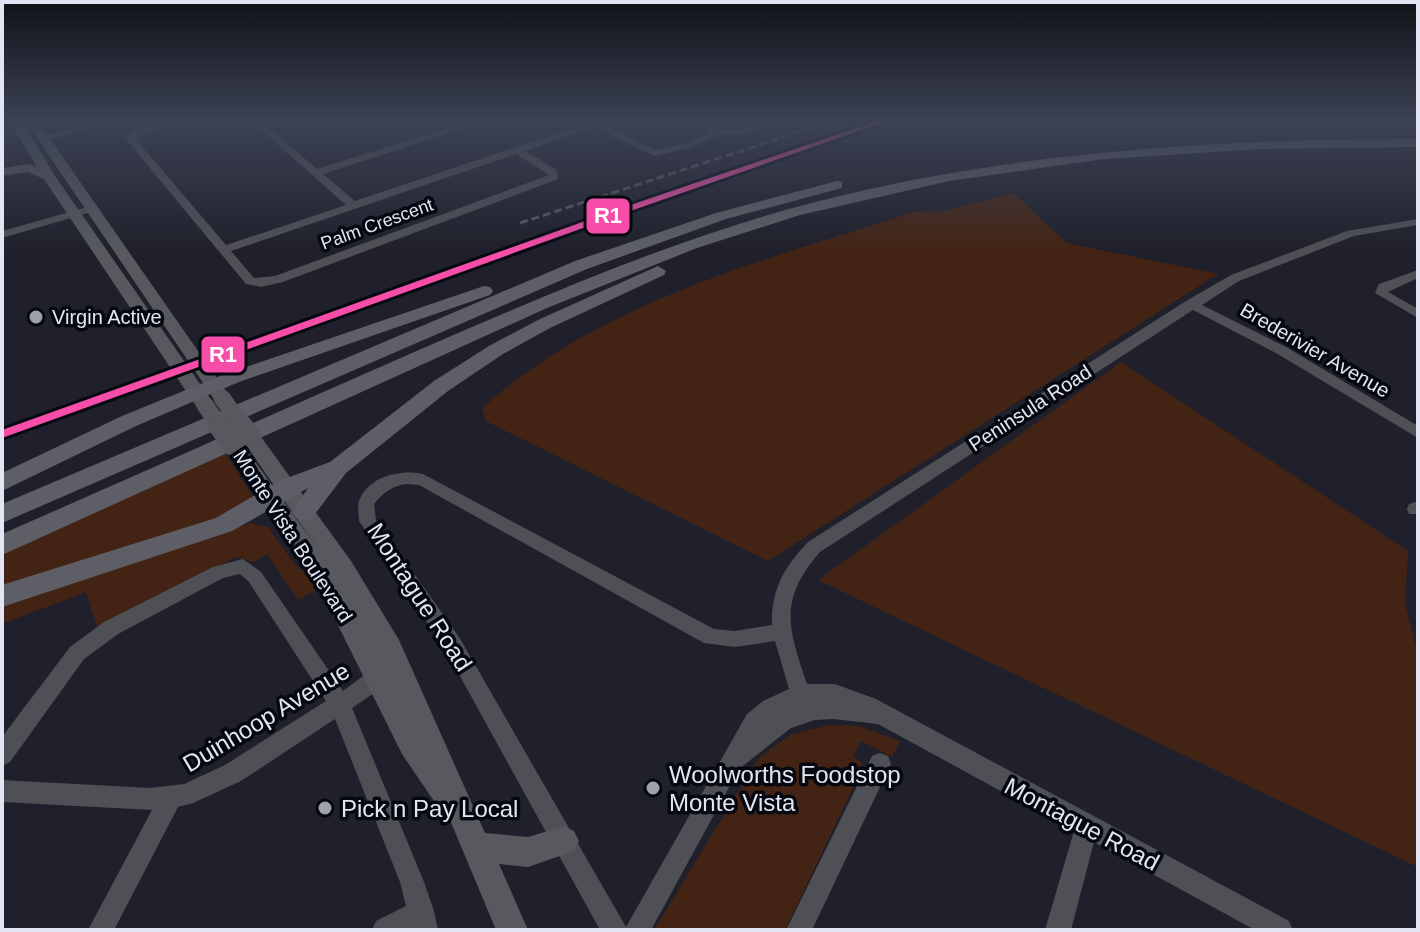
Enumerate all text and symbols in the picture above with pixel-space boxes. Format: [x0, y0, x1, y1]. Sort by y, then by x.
street label: Palm Crescent [318, 194, 436, 254]
line badge: R1 [585, 197, 631, 235]
text: R1 [594, 203, 622, 228]
street label: Brederivier Avenue [1236, 298, 1394, 402]
place label: Virgin Active [52, 306, 162, 328]
marker: Virgin Active [27, 308, 45, 326]
line badge: R1 [200, 335, 246, 374]
text: R1 [209, 342, 237, 367]
street label: Peninsula Road [965, 360, 1095, 456]
street label: Monte Vista Boulevard [229, 446, 357, 626]
street label: Montague Road [362, 518, 478, 676]
street label: Duinhoop Avenue [178, 657, 354, 777]
place label: Woolworths Foodstop Monte Vista [669, 761, 901, 816]
street label: Montague Road [1000, 772, 1164, 876]
marker: Woolworths Foodstop Monte Vista [644, 779, 662, 797]
place label: Pick n Pay Local [341, 795, 518, 822]
marker: Pick n Pay Local [316, 799, 334, 817]

